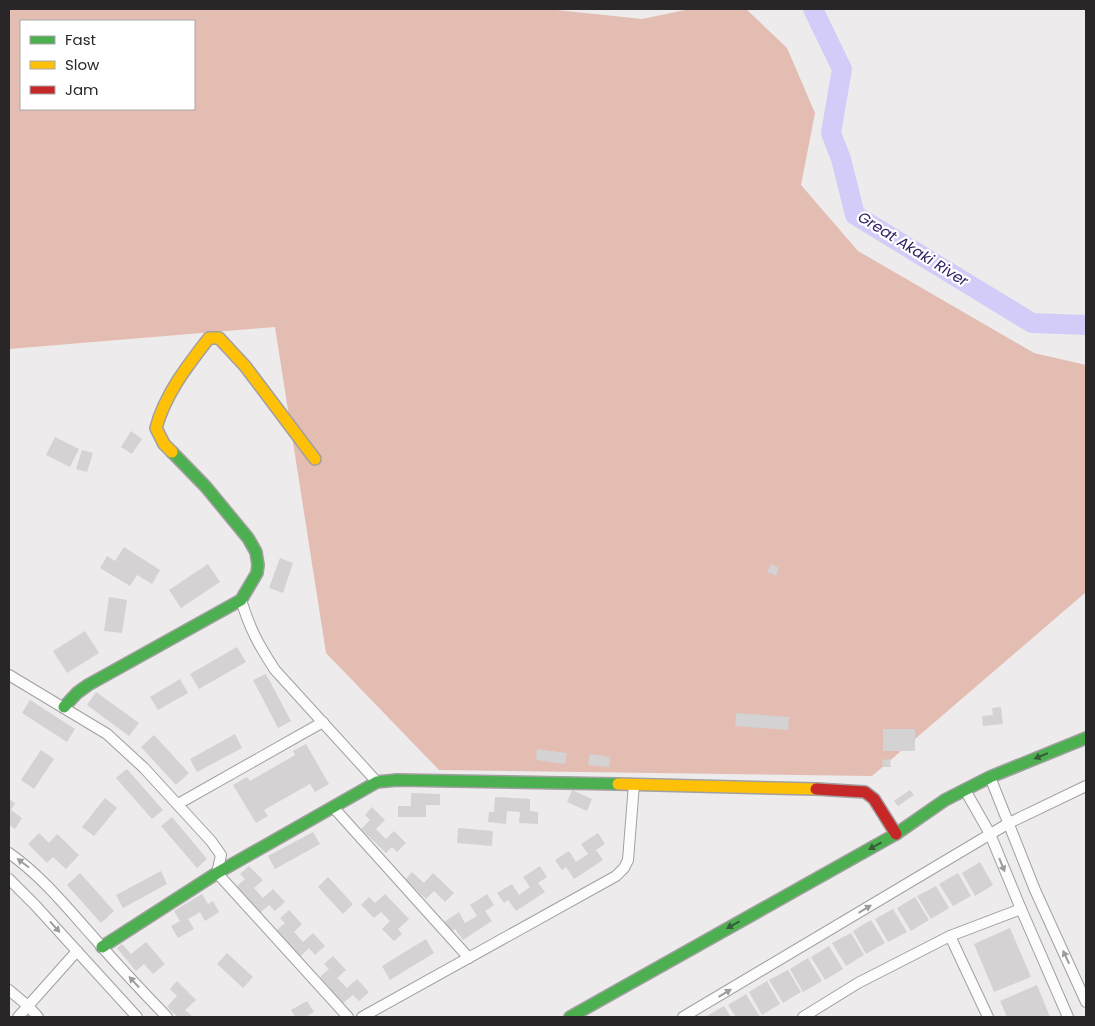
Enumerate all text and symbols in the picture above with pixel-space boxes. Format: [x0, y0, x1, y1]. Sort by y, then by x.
legend [20, 20, 195, 110]
text: Fast [65, 29, 96, 50]
text: Slow [65, 54, 100, 75]
text: Jam [65, 79, 99, 100]
water label: Great Akaki River [854, 206, 973, 291]
one-way arrow [1033, 752, 1048, 760]
one-way arrow [868, 841, 881, 850]
one-way arrow [17, 858, 30, 869]
one-way arrow [999, 858, 1007, 872]
one-way arrow [858, 905, 871, 914]
one-way arrow [49, 920, 61, 932]
one-way arrow [726, 921, 740, 930]
one-way arrow [1062, 950, 1070, 964]
one-way arrow [128, 976, 140, 988]
one-way arrow [719, 988, 732, 997]

